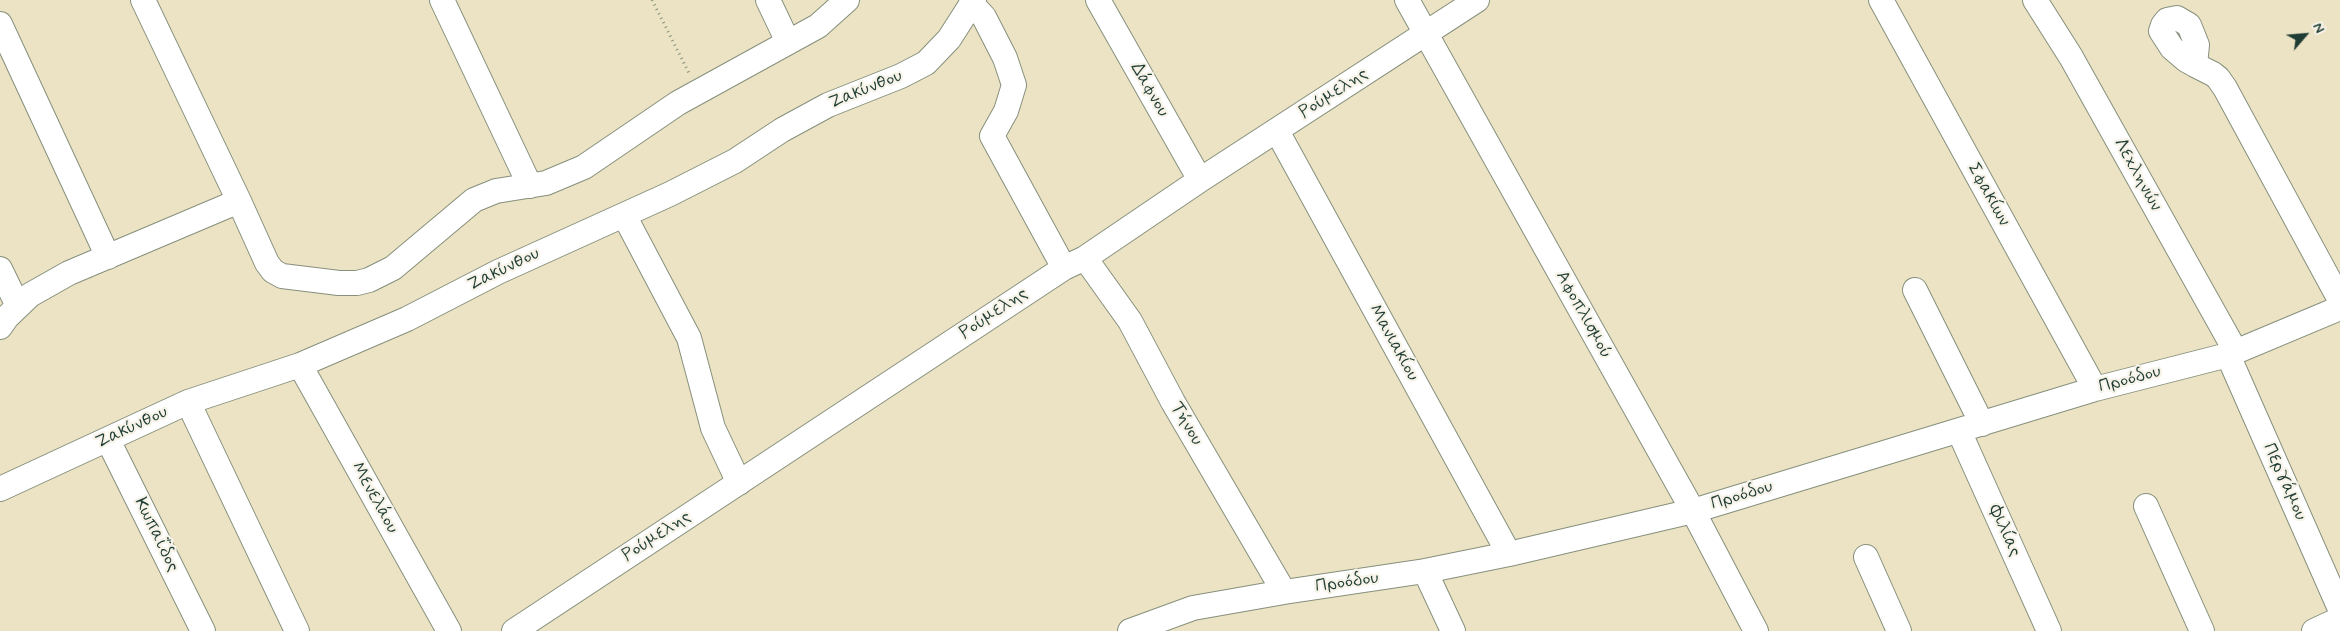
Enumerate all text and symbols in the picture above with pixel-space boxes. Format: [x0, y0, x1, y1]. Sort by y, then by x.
north arrow [2280, 10, 2330, 60]
text: N [2308, 20, 2328, 36]
street label: Δάφνου [1125, 59, 1173, 121]
street label: Ρούμελης [1296, 64, 1372, 124]
street label: Ζακύνθου [826, 66, 906, 114]
street label: Λεχληνών [2108, 135, 2166, 215]
street label: Σφακίων [1962, 160, 2014, 230]
street label: Ζακύνθου [465, 243, 543, 297]
street label: Αφοπλισμού [1550, 268, 1616, 362]
street label: Ρούμελης [956, 283, 1032, 345]
street label: Μανιακίου [1363, 301, 1423, 385]
street label: Προόδου [2097, 361, 2163, 399]
street label: Τήνου [1165, 398, 1207, 450]
street label: Ζακύνθου [93, 402, 171, 454]
street label: Περγάμου [2257, 440, 2311, 524]
street label: Μενελάου [346, 458, 402, 538]
street label: Προόδου [1708, 476, 1776, 516]
street label: Κωπαΐδος [129, 494, 183, 576]
street label: Φιλίας [1983, 502, 2025, 560]
street label: Ρούμελης [619, 507, 695, 567]
street label: Προόδου [1314, 568, 1380, 598]

